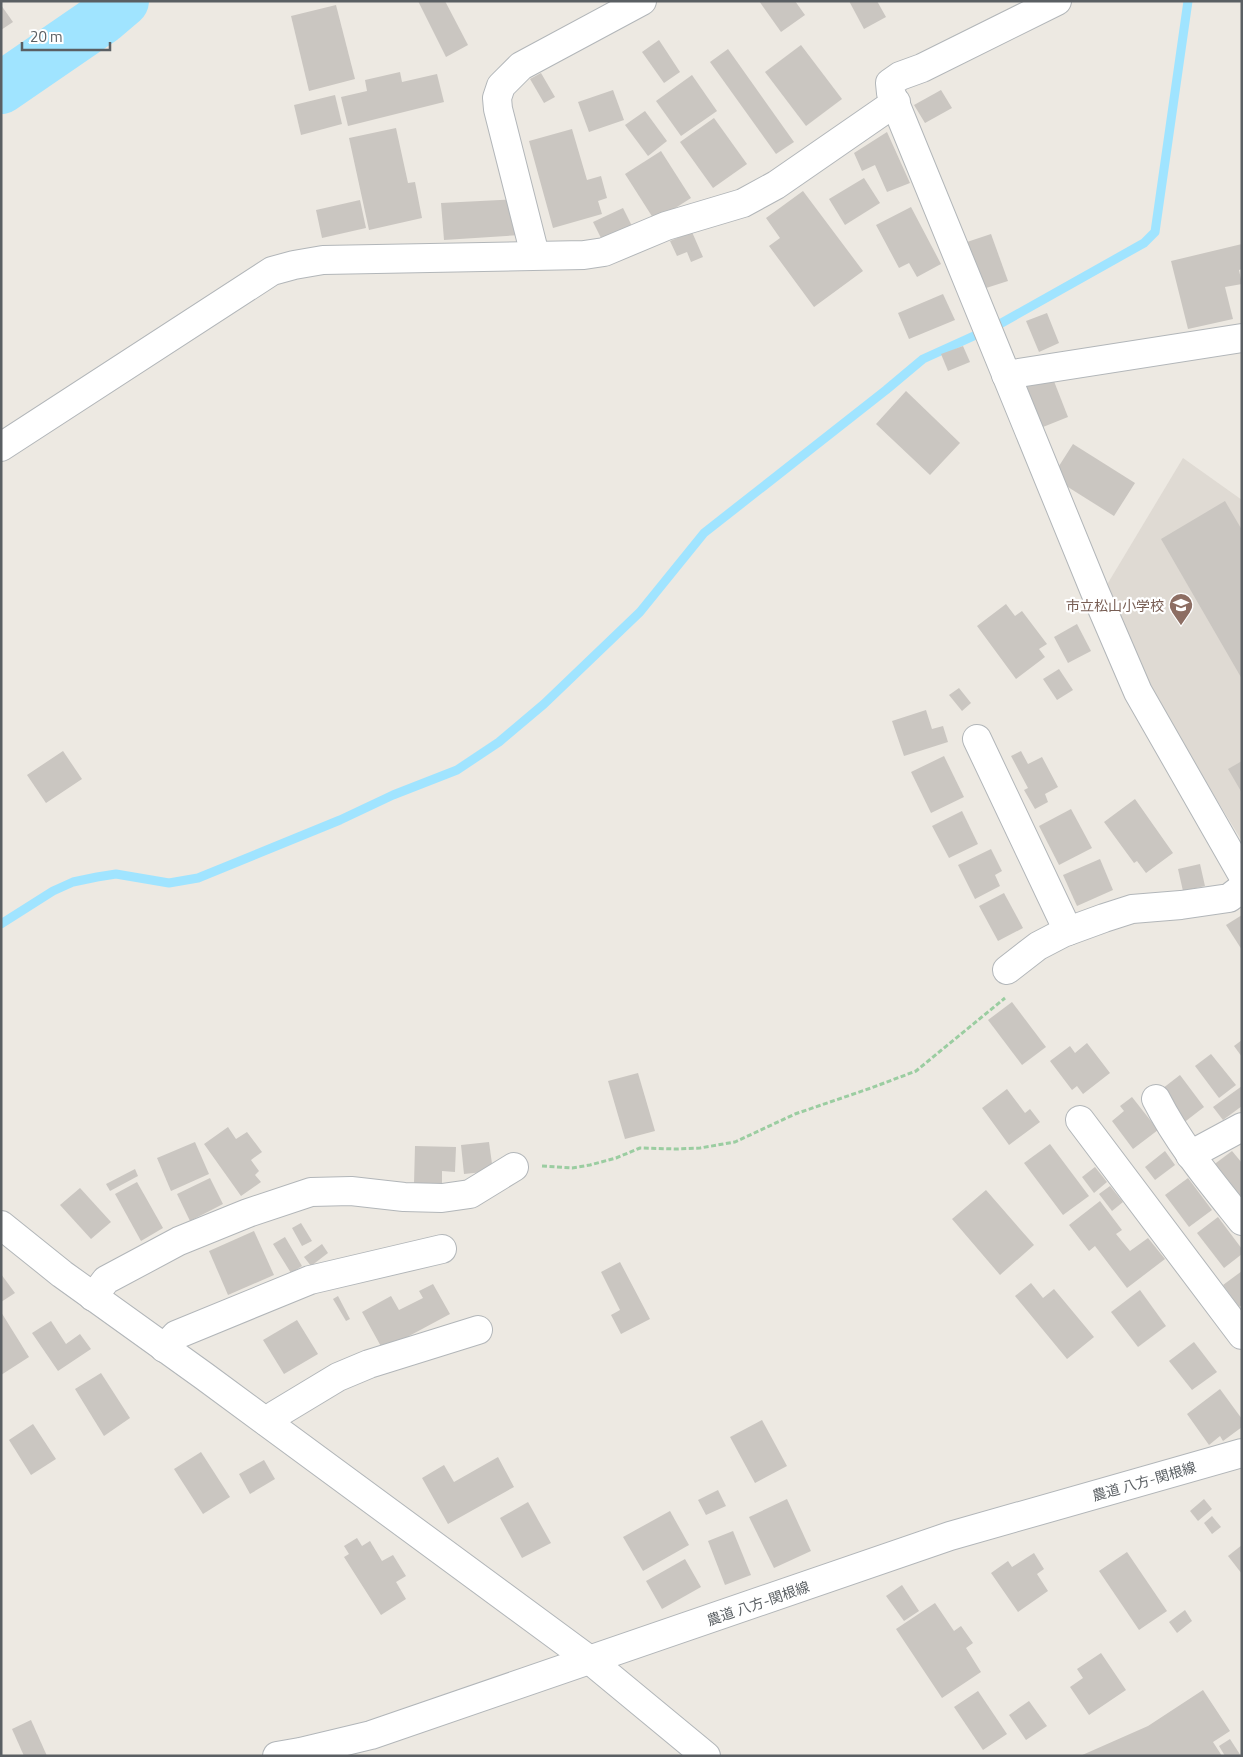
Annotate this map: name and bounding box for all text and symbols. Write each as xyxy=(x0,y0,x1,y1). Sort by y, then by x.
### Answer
scale bar xyxy=(22,20,110,52)
text: 20 m xyxy=(30,25,63,48)
school or university icon: 市立松山小学校 xyxy=(1168,592,1194,626)
place label: 市立松山小学校 xyxy=(1066,595,1164,616)
street label: 農道 八方-関根線 xyxy=(1090,1456,1198,1506)
street label: 農道 八方-関根線 xyxy=(704,1576,812,1630)

